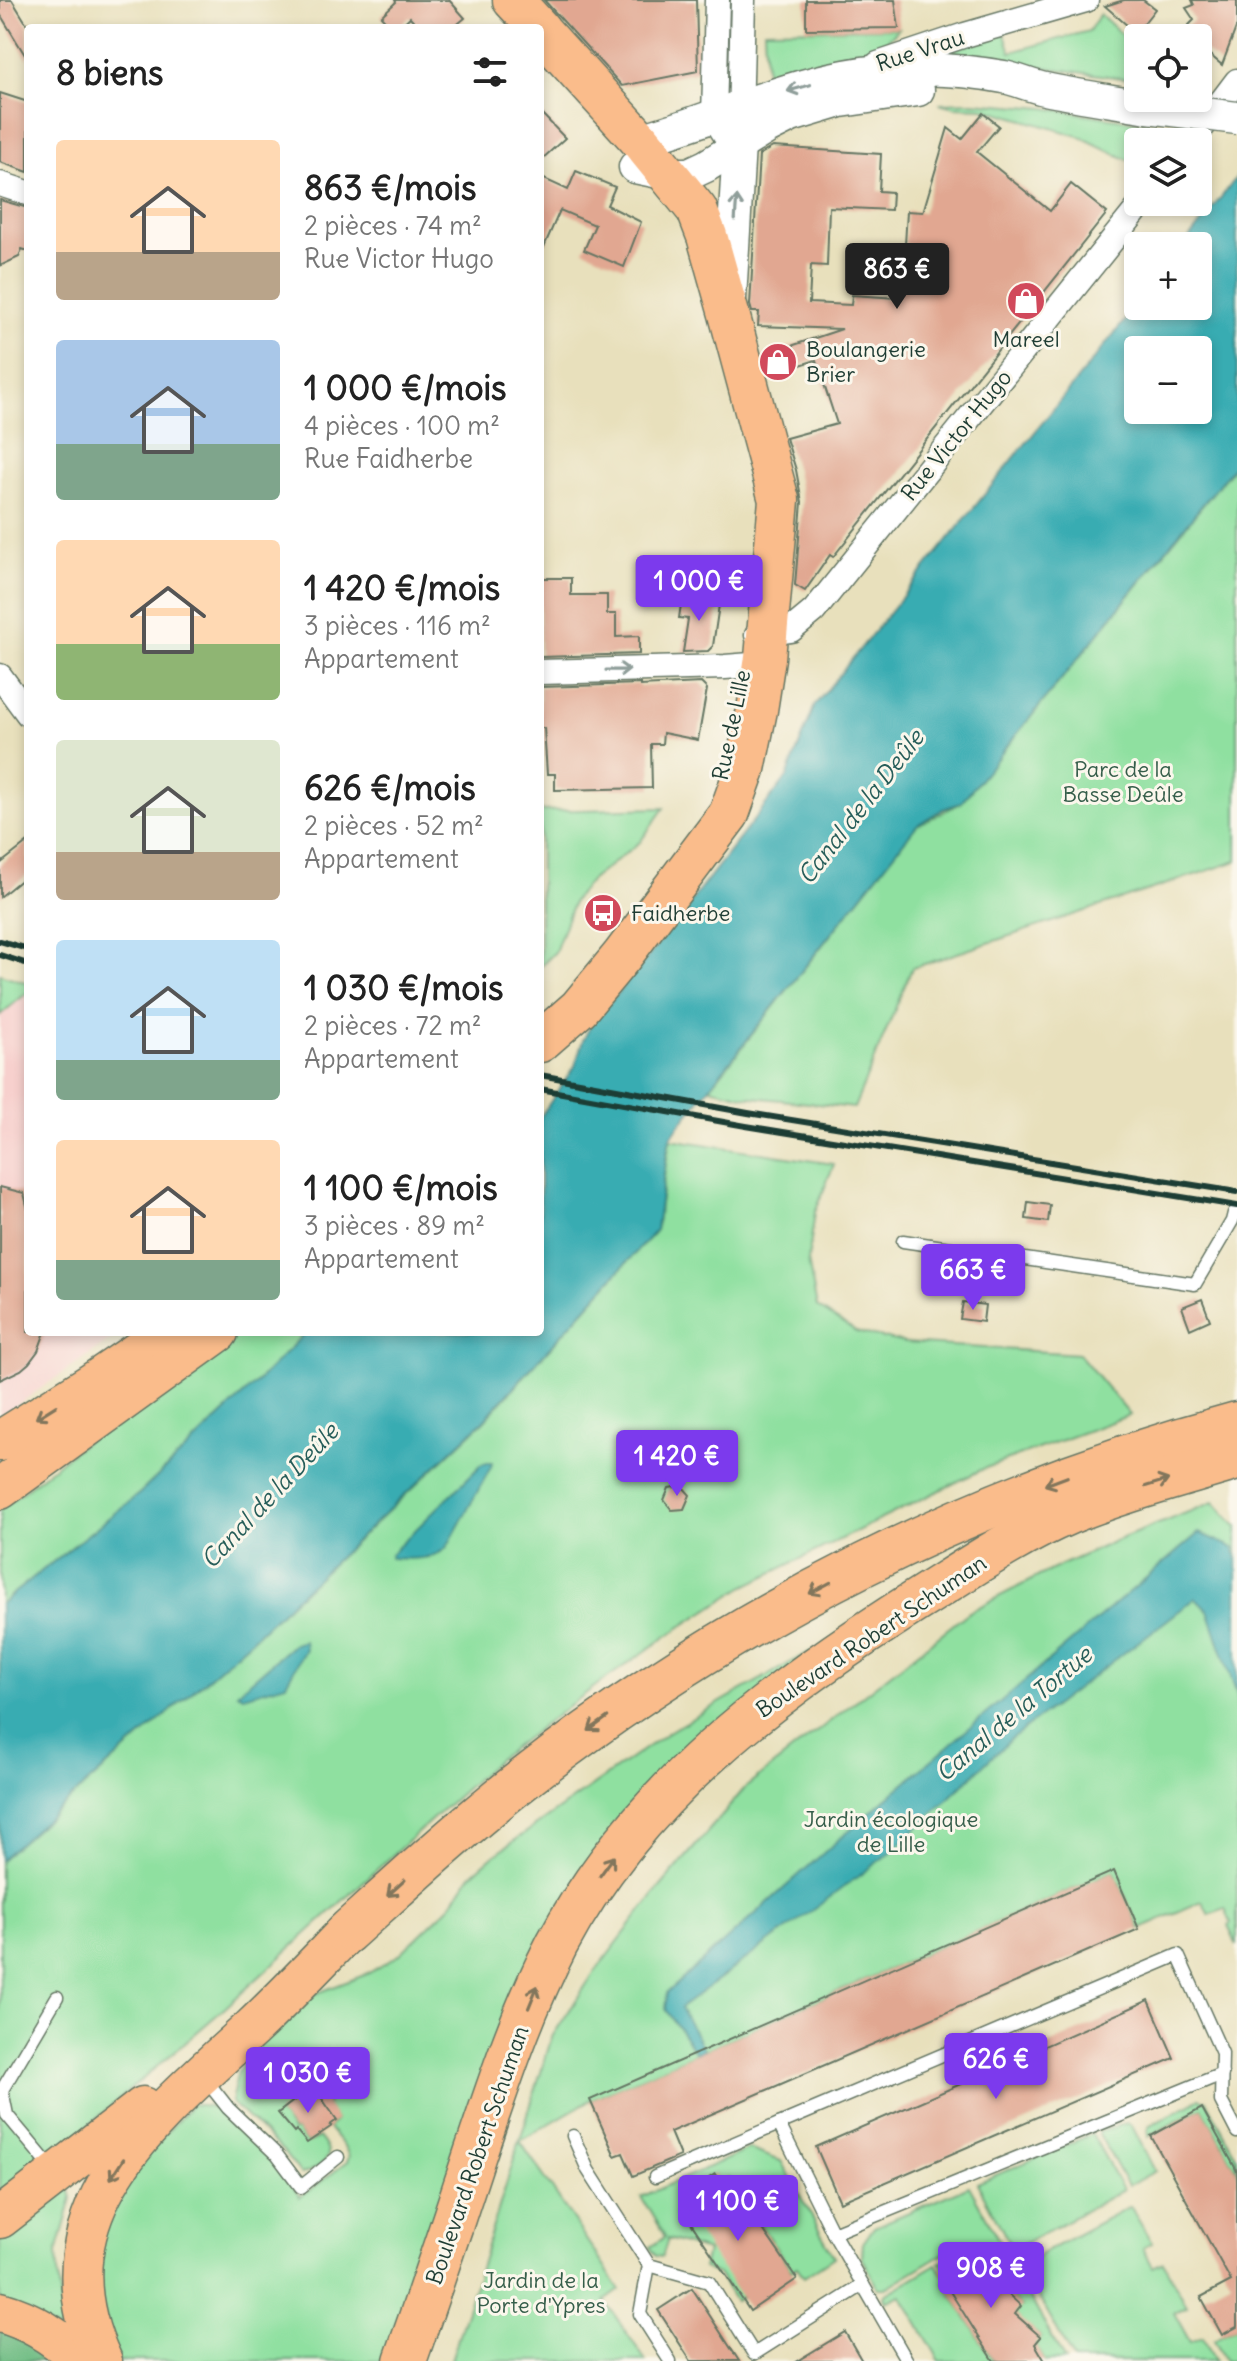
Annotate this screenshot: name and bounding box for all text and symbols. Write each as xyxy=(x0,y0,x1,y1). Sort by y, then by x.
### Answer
street label: Rue Vrau xyxy=(873,23,968,77)
map controls xyxy=(1124,24,1212,424)
button: locate xyxy=(1124,24,1212,112)
icon: filters xyxy=(468,50,512,94)
text: 8 biens xyxy=(56,51,164,94)
one-way arrow xyxy=(787,81,813,96)
button: layers xyxy=(1124,128,1212,216)
text: 863 €/mois xyxy=(304,166,476,209)
icon: home xyxy=(120,172,216,268)
one-way arrow xyxy=(729,195,744,222)
text: 2 pièces · 74 m² xyxy=(304,209,482,242)
button: + xyxy=(1124,232,1212,320)
text: Rue Victor Hugo xyxy=(304,242,494,275)
pin: 863 € xyxy=(841,243,953,311)
text: 863 € xyxy=(863,252,931,285)
shop icon: Mareel xyxy=(1005,280,1047,322)
place label: Mareel xyxy=(992,325,1060,353)
place label: Boulangerie Brier xyxy=(806,335,926,388)
button: − xyxy=(1124,336,1212,424)
shop icon: Boulangerie Brier xyxy=(757,341,799,383)
street label: Rue Victor Hugo xyxy=(895,364,1017,506)
text: 1 000 €/mois xyxy=(304,366,507,409)
icon: home xyxy=(120,372,216,468)
text: 4 pièces · 100 m² xyxy=(304,409,500,442)
text: Rue Faidherbe xyxy=(304,442,473,475)
pin: 1 000 € xyxy=(625,555,773,623)
text: 1 000 € xyxy=(654,564,744,597)
text: 1 420 €/mois xyxy=(304,566,500,609)
icon: home xyxy=(120,572,216,668)
text: 3 pièces · 116 m² xyxy=(304,609,491,642)
text: Appartement xyxy=(304,642,459,675)
one-way arrow xyxy=(604,662,631,677)
street label: Rue de Lille xyxy=(706,667,756,783)
water label: Canal de la Deûle xyxy=(791,722,931,890)
park label: Parc de la Basse Deûle xyxy=(1062,755,1184,808)
text: 626 €/mois xyxy=(304,766,476,809)
icon: home xyxy=(120,772,216,868)
text: 2 pièces · 52 m² xyxy=(304,809,484,842)
text: Appartement xyxy=(304,842,459,875)
bus stop icon: Faidherbe xyxy=(582,892,624,934)
place label: Faidherbe xyxy=(631,899,730,927)
text: 1 030 €/mois xyxy=(304,966,504,1009)
icon: home xyxy=(120,972,216,1068)
text: 2 pièces · 72 m² xyxy=(304,1009,482,1042)
text: Appartement xyxy=(304,1042,459,1075)
text: 1 100 €/mois xyxy=(304,1166,498,1209)
icon: home xyxy=(120,1172,216,1268)
text: 3 pièces · 89 m² xyxy=(304,1209,485,1242)
text: Appartement xyxy=(304,1242,459,1275)
pin: 663 € xyxy=(917,1244,1029,1312)
text: 663 € xyxy=(939,1253,1007,1286)
one-way arrow xyxy=(35,1404,57,1421)
water label: Canal de la Deûle xyxy=(194,1415,346,1574)
pin: 1 420 € xyxy=(603,1430,751,1498)
text: 1 420 € xyxy=(634,1439,720,1472)
one-way arrow xyxy=(1044,1475,1069,1489)
one-way arrow xyxy=(1144,1475,1170,1490)
street label: Boulevard Robert Schuman xyxy=(751,1548,991,1724)
one-way arrow xyxy=(808,1581,832,1597)
water label: Canal de la Tortue xyxy=(929,1638,1099,1787)
one-way arrow xyxy=(587,1715,609,1732)
park label: Jardin écologique de Lille xyxy=(804,1805,978,1858)
one-way arrow xyxy=(598,1856,615,1877)
one-way arrow xyxy=(387,1878,407,1896)
one-way arrow xyxy=(526,1985,541,2010)
street label: Boulevard Robert Schuman xyxy=(420,2022,534,2288)
pin: 626 € xyxy=(940,2033,1052,2101)
text: 626 € xyxy=(962,2042,1030,2075)
pin: 1 030 € xyxy=(234,2047,382,2115)
text: 1 030 € xyxy=(264,2056,352,2089)
one-way arrow xyxy=(108,2157,125,2179)
pin: 1 100 € xyxy=(664,2175,812,2243)
text: 1 100 € xyxy=(696,2184,780,2217)
pin: 908 € xyxy=(935,2242,1047,2310)
text: 908 € xyxy=(956,2251,1026,2284)
park label: Jardin de la Porte d'Ypres xyxy=(476,2266,606,2319)

